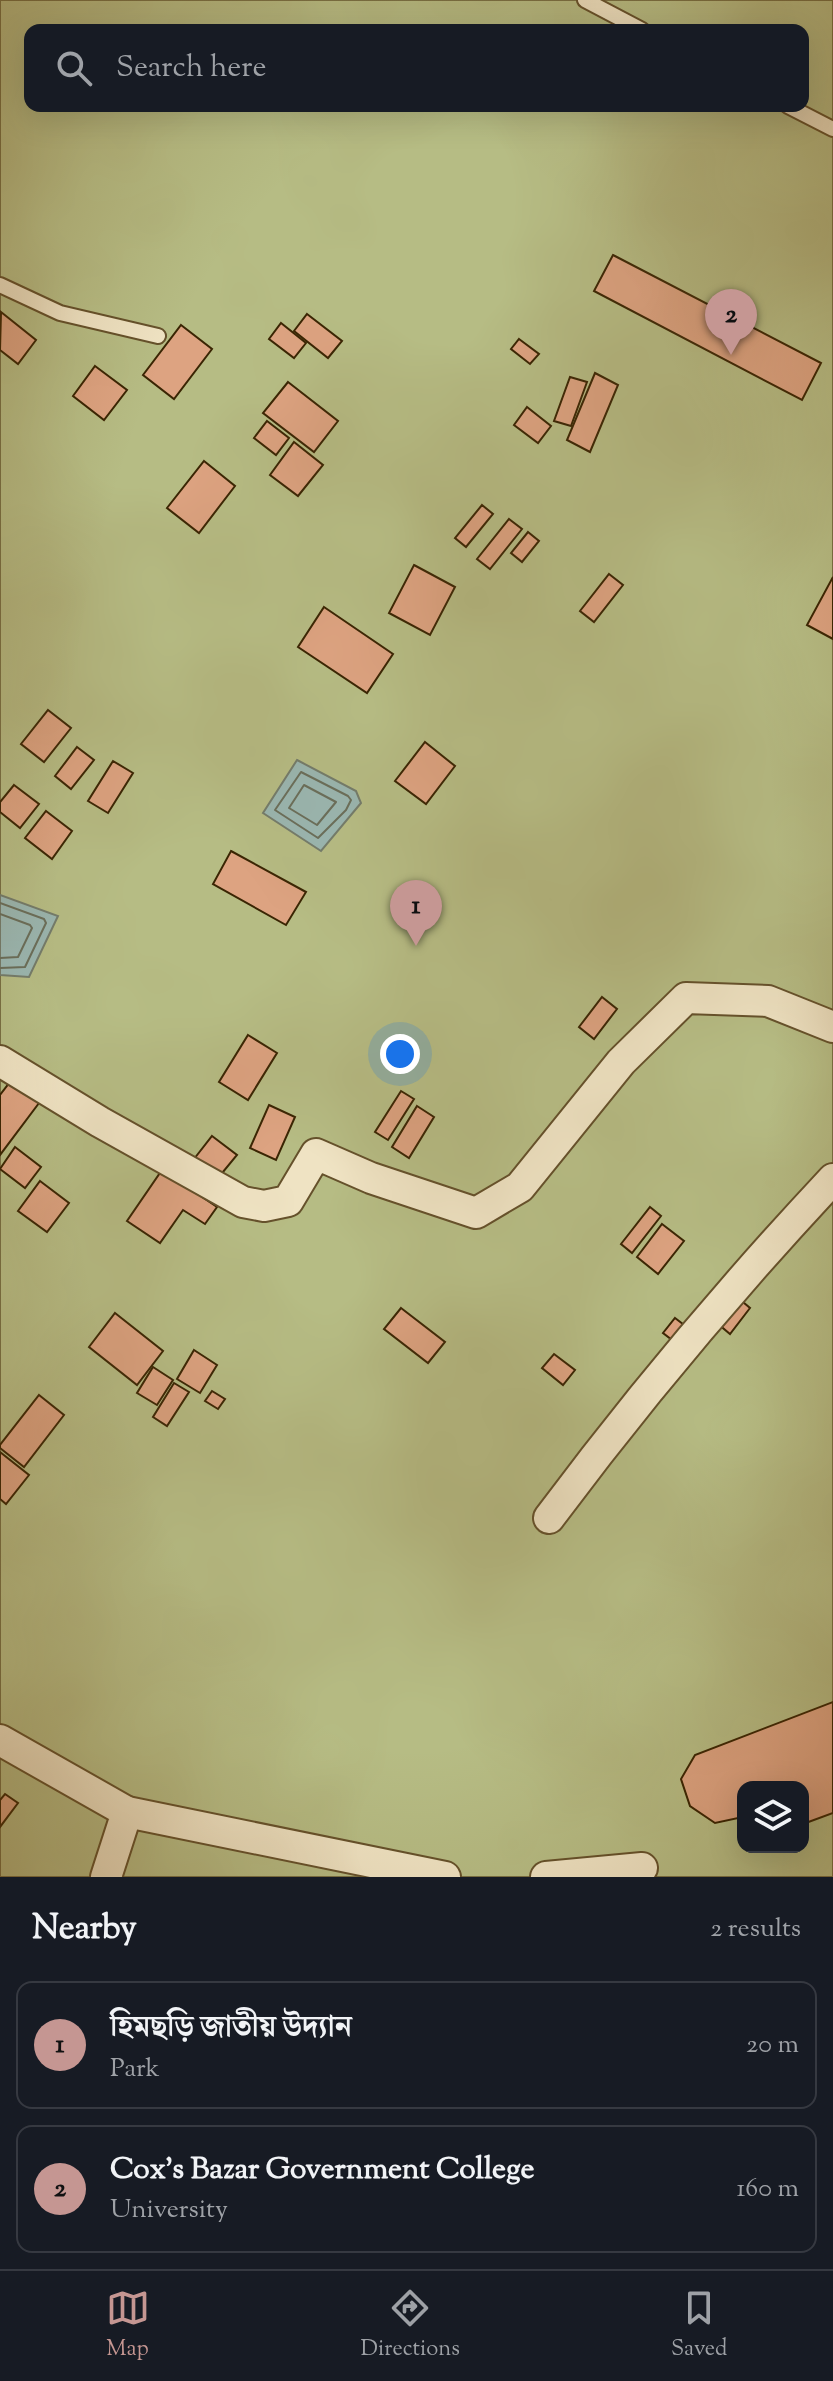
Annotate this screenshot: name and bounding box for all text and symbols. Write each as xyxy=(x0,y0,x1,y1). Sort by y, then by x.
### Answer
search box xyxy=(24,24,809,112)
icon: search xyxy=(52,46,96,90)
text: Search here xyxy=(116,47,266,90)
pin: 2 xyxy=(705,289,757,355)
pin: 1 xyxy=(390,880,442,946)
your location xyxy=(380,1034,420,1074)
map controls xyxy=(737,1781,809,1853)
button: layers xyxy=(737,1781,809,1853)
text: Nearby xyxy=(32,1905,137,1954)
text: 2 results xyxy=(710,1911,801,1948)
text: হিমছড়ি জাতীয় উদ্যান xyxy=(110,2007,352,2050)
text: 1 xyxy=(56,2027,64,2064)
text: 20 m xyxy=(746,2027,799,2064)
text: Park xyxy=(110,2051,160,2088)
text: Cox's Bazar Government College xyxy=(110,2149,534,2192)
text: 2 xyxy=(54,2171,66,2208)
text: 160 m xyxy=(736,2171,799,2208)
text: University xyxy=(110,2192,228,2229)
tab: Map xyxy=(106,2286,150,2366)
tab: Directions xyxy=(361,2286,460,2366)
tab: Saved xyxy=(671,2286,727,2366)

